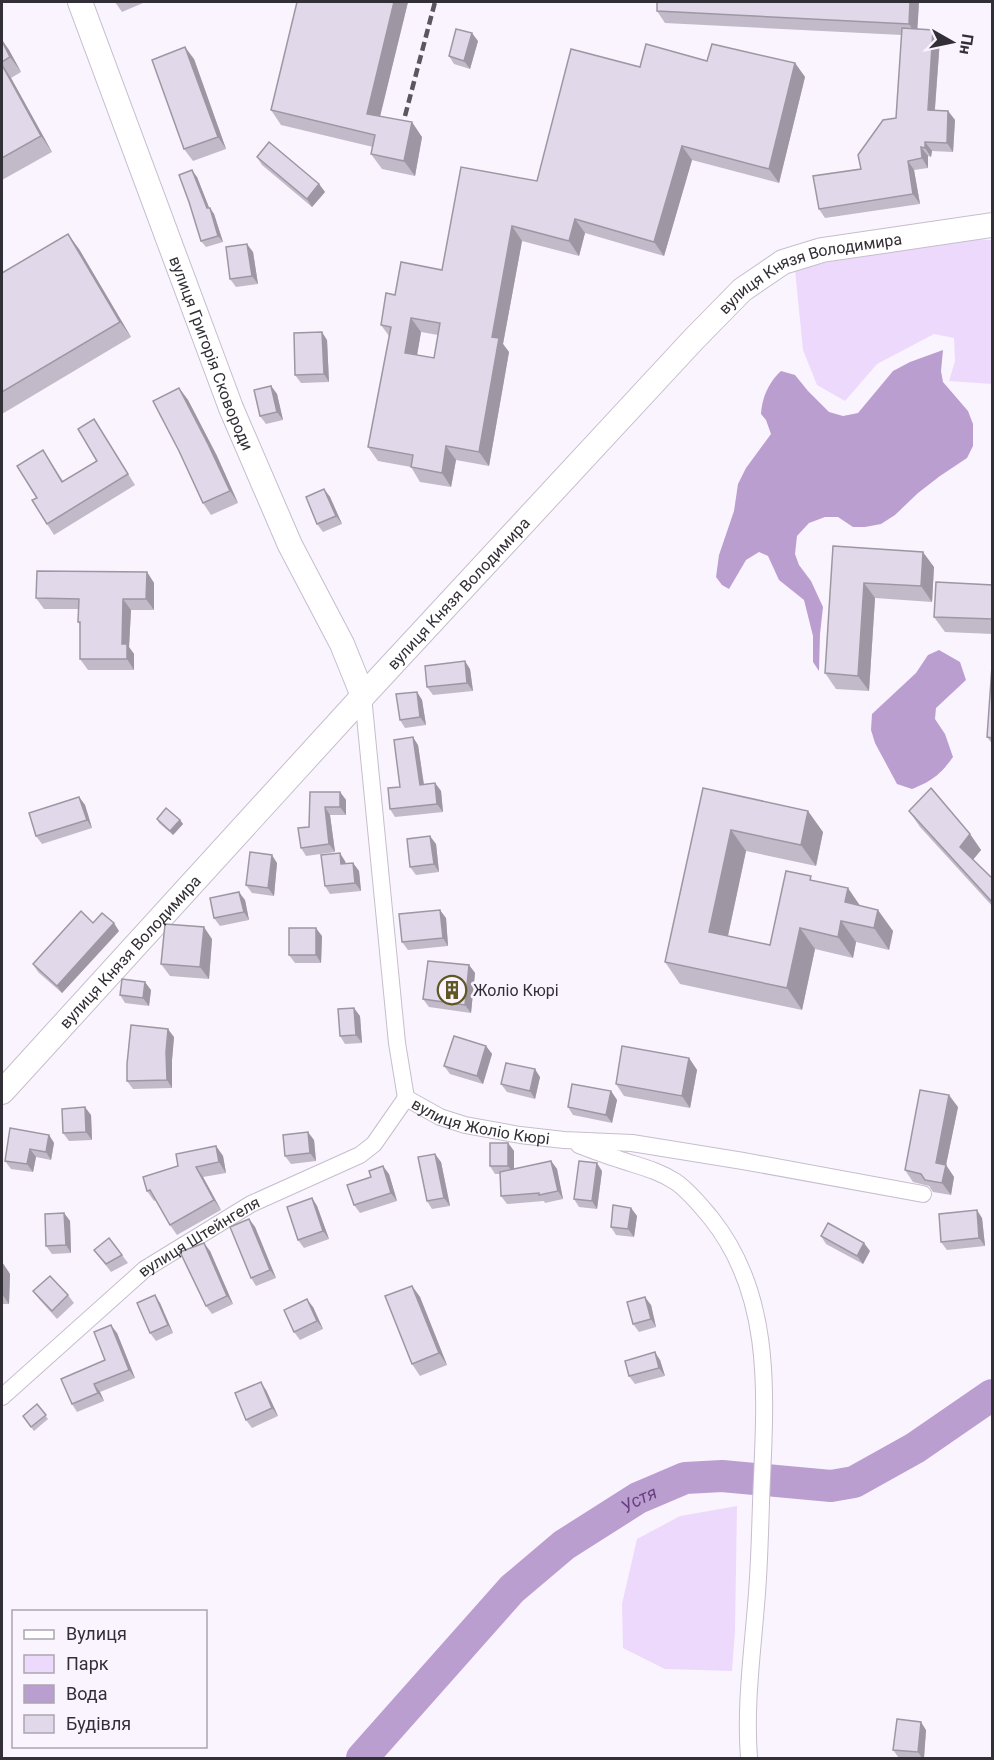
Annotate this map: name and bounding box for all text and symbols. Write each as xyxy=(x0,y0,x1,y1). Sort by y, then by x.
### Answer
north arrow xyxy=(922,12,982,72)
text: Пн xyxy=(955,33,977,56)
street label: вулиця Князя Володимира xyxy=(715,229,903,318)
street label: вулиця Григорія Сковороди xyxy=(166,253,258,453)
street label: вулиця Князя Володимира xyxy=(383,513,533,673)
street label: вулиця Князя Володимира xyxy=(55,871,205,1032)
building icon: Жоліо Кюрі xyxy=(436,974,468,1006)
place label: Жоліо Кюрі xyxy=(473,981,559,1000)
street label: вулиця Жоліо Кюрі xyxy=(409,1094,551,1148)
street label: вулиця Штейнгеля xyxy=(134,1192,263,1280)
water label: Устя xyxy=(617,1481,660,1517)
legend xyxy=(12,1610,207,1748)
text: Вулиця xyxy=(66,1623,127,1644)
text: Парк xyxy=(66,1653,109,1674)
text: Вода xyxy=(66,1683,108,1704)
text: Будівля xyxy=(66,1713,131,1734)

